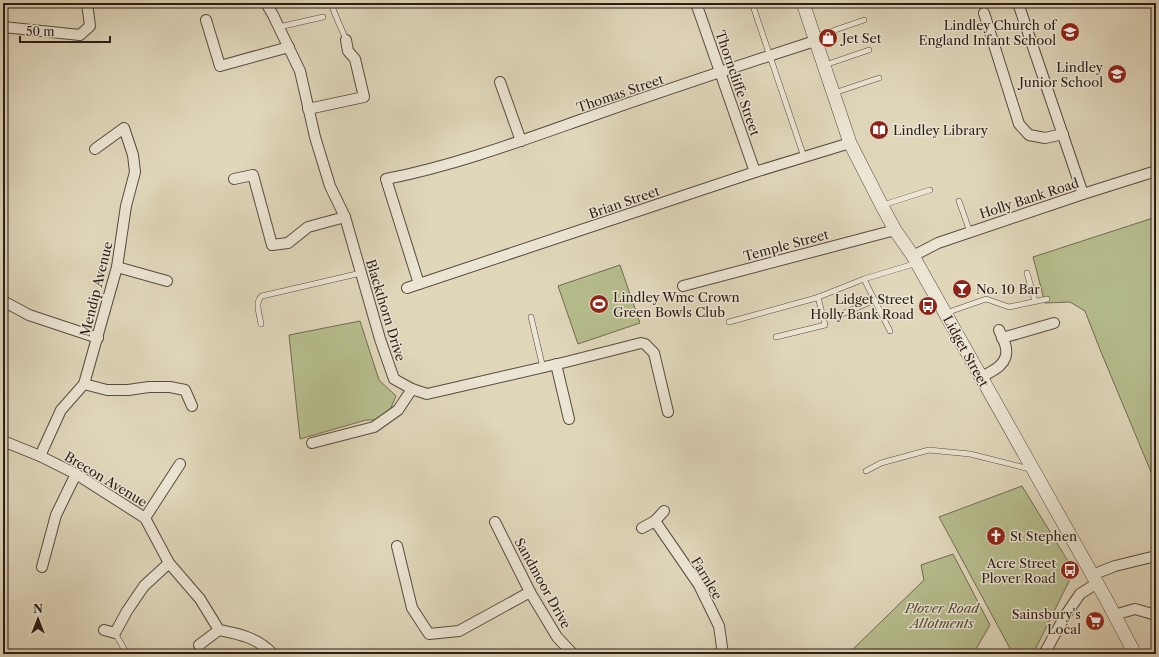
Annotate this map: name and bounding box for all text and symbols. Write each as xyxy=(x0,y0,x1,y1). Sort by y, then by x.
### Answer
place label: Lindley Church of England Infant School xyxy=(919,17,1057,48)
scale bar xyxy=(20,18,110,44)
school or university icon: Lindley Church of England Infant School xyxy=(1059,21,1081,43)
text: 50 m xyxy=(26,24,55,39)
shop icon: Jet Set xyxy=(817,27,839,49)
street label: Thorncliffe Street xyxy=(712,28,764,138)
place label: Jet Set xyxy=(840,30,882,46)
place label: Lindley Junior School xyxy=(1017,59,1104,90)
school or university icon: Lindley Junior School xyxy=(1106,63,1128,85)
street label: Thomas Street xyxy=(574,71,666,115)
library icon: Lindley Library xyxy=(868,119,890,141)
place label: Lindley Library xyxy=(893,122,989,138)
street label: Holly Bank Road xyxy=(977,174,1081,222)
street label: Brian Street xyxy=(587,182,662,222)
street label: Temple Street xyxy=(742,226,831,264)
street label: Mendip Avenue xyxy=(76,240,116,338)
street label: Blackthorn Drive xyxy=(363,257,409,363)
bar icon: No. 10 Bar xyxy=(951,278,973,300)
place label: No. 10 Bar xyxy=(976,281,1040,297)
place label: Lindley Wmc Crown Green Bowls Club xyxy=(613,289,740,320)
place label: Lidget Street Holly Bank Road xyxy=(810,291,914,322)
sports icon: Lindley Wmc Crown Green Bowls Club xyxy=(588,293,610,315)
bus stop icon: Lidget Street Holly Bank Road xyxy=(917,295,939,317)
street label: Lidget Street xyxy=(940,312,992,390)
street label: Brecon Avenue xyxy=(62,448,150,510)
church icon: St Stephen xyxy=(985,525,1007,547)
place label: St Stephen xyxy=(1010,528,1077,544)
street label: Sandmoor Drive xyxy=(511,535,575,631)
street label: Farnlee xyxy=(688,554,726,602)
place label: Acre Street Plover Road xyxy=(981,555,1056,586)
bus stop icon: Acre Street Plover Road xyxy=(1059,559,1081,581)
north arrow xyxy=(18,599,58,639)
park label: Plover Road Allotments xyxy=(904,600,980,631)
text: N xyxy=(33,602,43,616)
place label: Sainsbury's Local xyxy=(1012,606,1081,637)
supermarket icon: Sainsbury's Local xyxy=(1084,610,1106,632)

